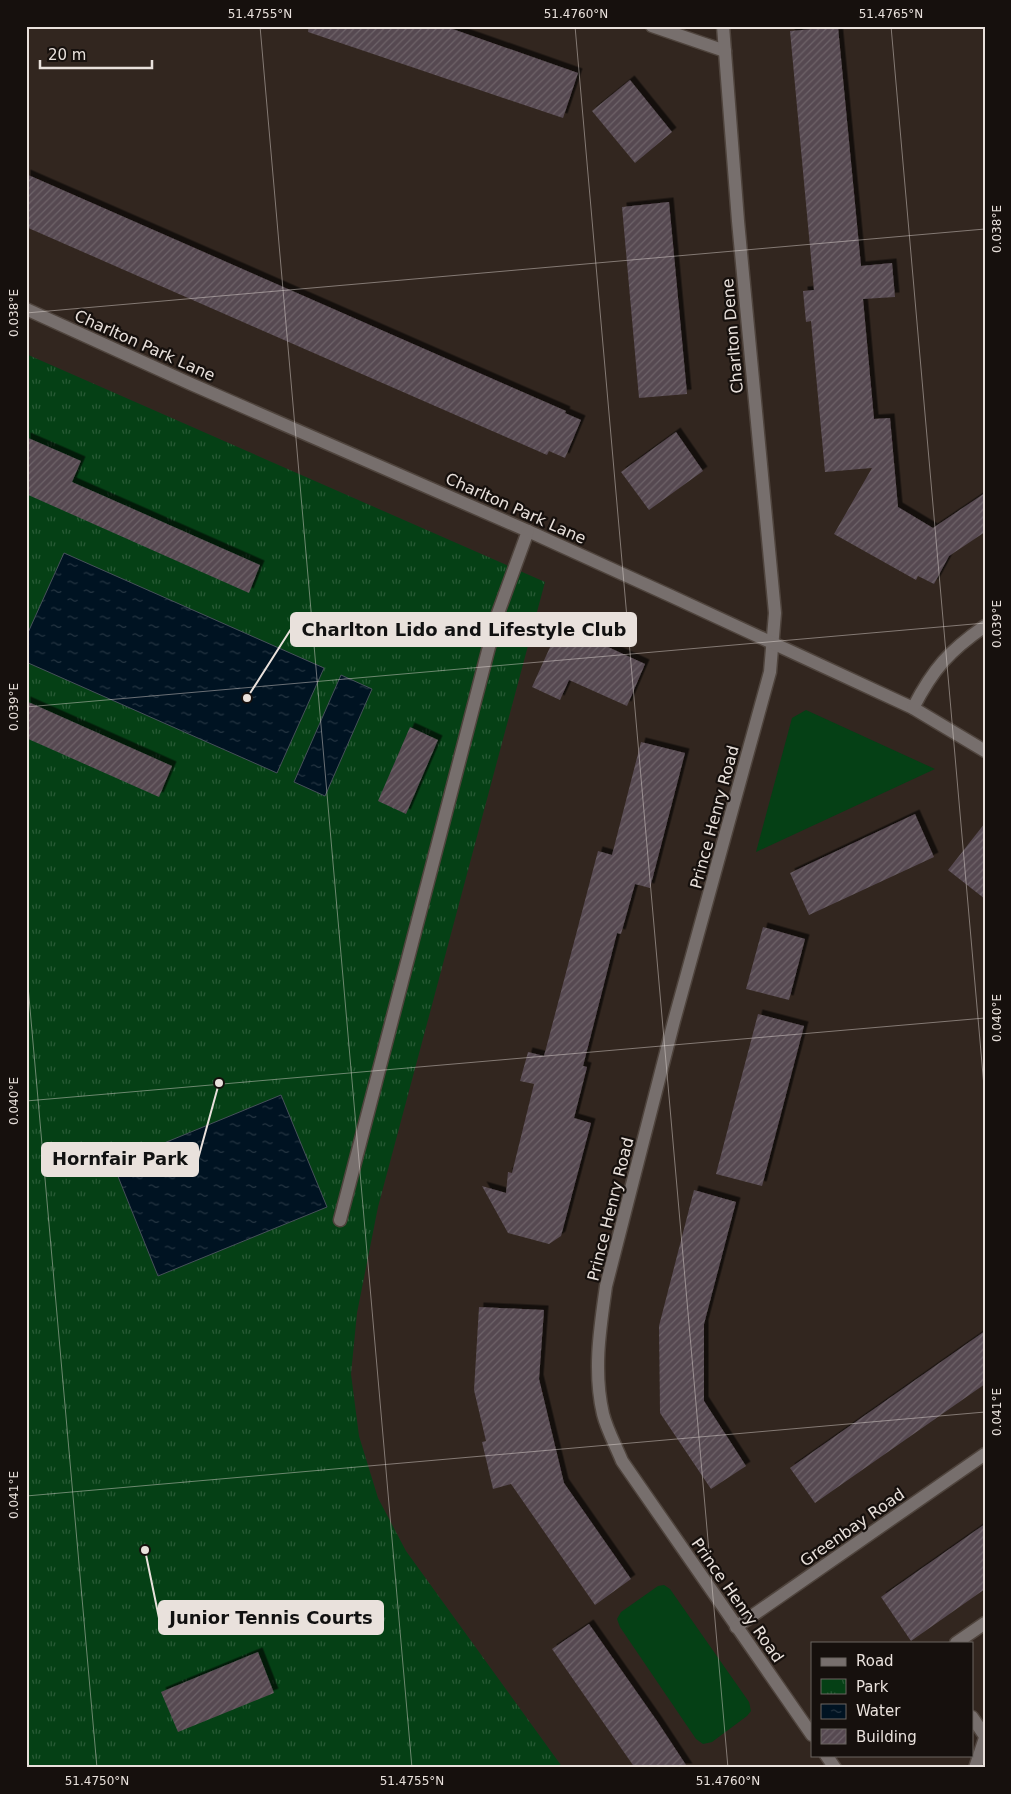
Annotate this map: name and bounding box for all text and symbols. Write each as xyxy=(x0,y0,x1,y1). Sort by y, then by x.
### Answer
text: 51.4755°N xyxy=(228,7,292,21)
text: 51.4760°N xyxy=(544,7,608,21)
text: 51.4765°N xyxy=(859,7,923,21)
scale bar xyxy=(40,38,152,70)
text: 20 m xyxy=(48,46,86,64)
text: 0.038°E xyxy=(990,205,1004,253)
street label: Charlton Dene xyxy=(718,278,747,394)
text: 0.038°E xyxy=(7,289,21,337)
street label: Charlton Park Lane xyxy=(72,306,218,385)
street label: Charlton Park Lane xyxy=(443,469,589,548)
text: 0.039°E xyxy=(990,600,1004,648)
callout: Charlton Lido and Lifestyle Club xyxy=(291,613,636,646)
text: Charlton Lido and Lifestyle Club xyxy=(302,619,627,640)
text: 0.039°E xyxy=(7,683,21,731)
street label: Prince Henry Road xyxy=(686,743,743,891)
text: 0.040°E xyxy=(990,994,1004,1042)
text: 0.040°E xyxy=(7,1077,21,1125)
street label: Prince Henry Road xyxy=(583,1135,638,1283)
callout: Hornfair Park xyxy=(42,1143,198,1176)
text: Hornfair Park xyxy=(52,1148,189,1169)
text: 0.041°E xyxy=(990,1388,1004,1436)
text: 0.041°E xyxy=(7,1471,21,1519)
street label: Greenbay Road xyxy=(796,1484,908,1571)
street label: Prince Henry Road xyxy=(687,1534,788,1666)
callout: Junior Tennis Courts xyxy=(159,1601,383,1634)
text: Junior Tennis Courts xyxy=(167,1607,373,1628)
legend xyxy=(811,1642,974,1756)
text: Road xyxy=(856,1652,894,1670)
text: Park xyxy=(856,1678,889,1696)
text: Water xyxy=(856,1702,901,1720)
text: Building xyxy=(856,1728,917,1746)
text: 51.4750°N xyxy=(65,1774,129,1788)
text: 51.4755°N xyxy=(380,1774,444,1788)
text: 51.4760°N xyxy=(696,1774,760,1788)

